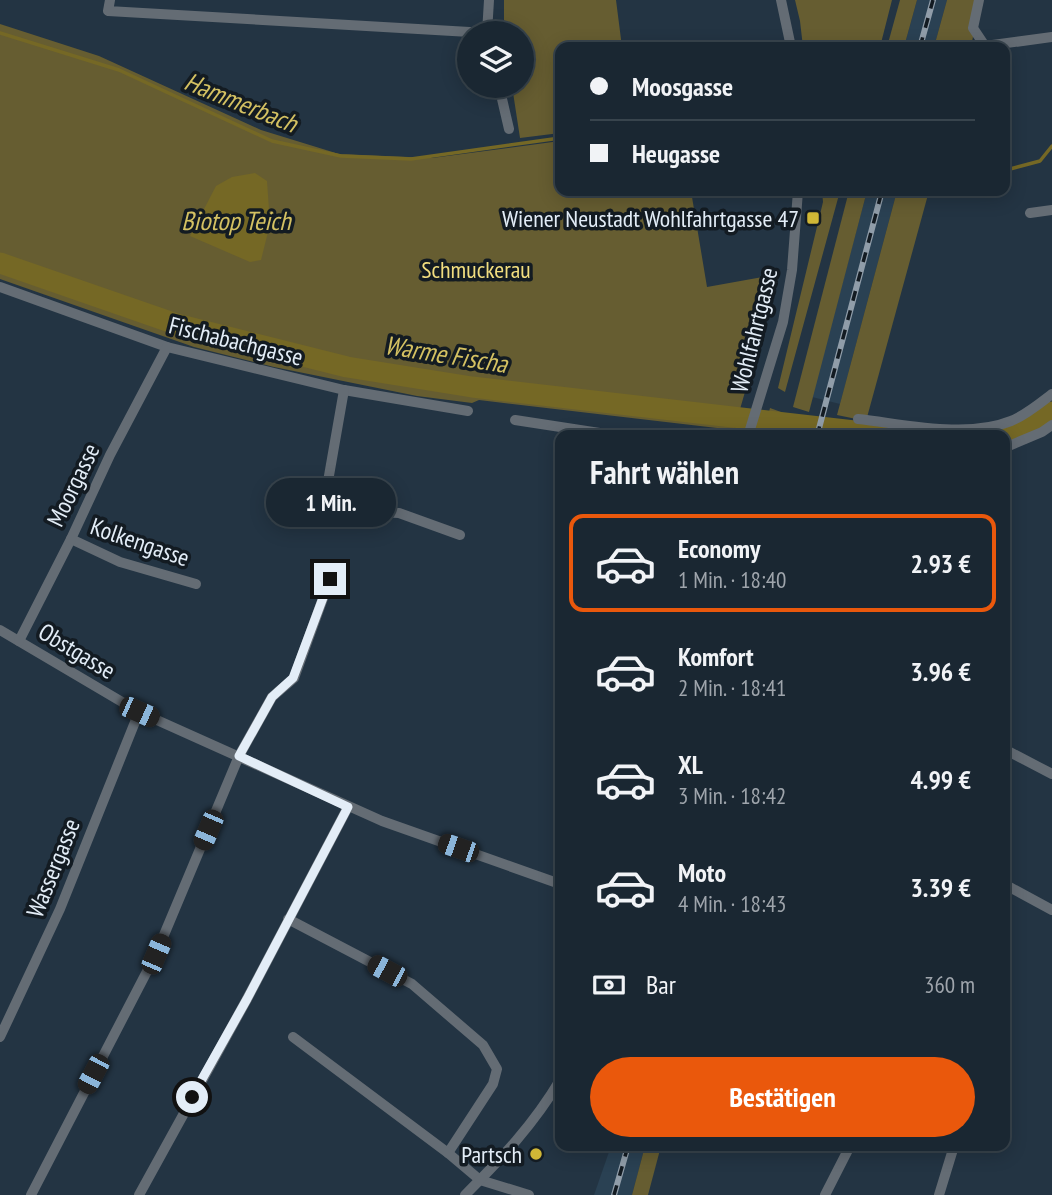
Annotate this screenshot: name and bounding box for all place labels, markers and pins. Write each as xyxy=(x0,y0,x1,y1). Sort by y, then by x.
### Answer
place label: Wiener Neustadt Wohlfahrtgasse 47 xyxy=(502,203,799,234)
marker: Wiener Neustadt Wohlfahrtgasse 47 xyxy=(805,210,821,226)
place label: Partsch xyxy=(461,1139,522,1170)
marker: Partsch xyxy=(528,1146,544,1162)

